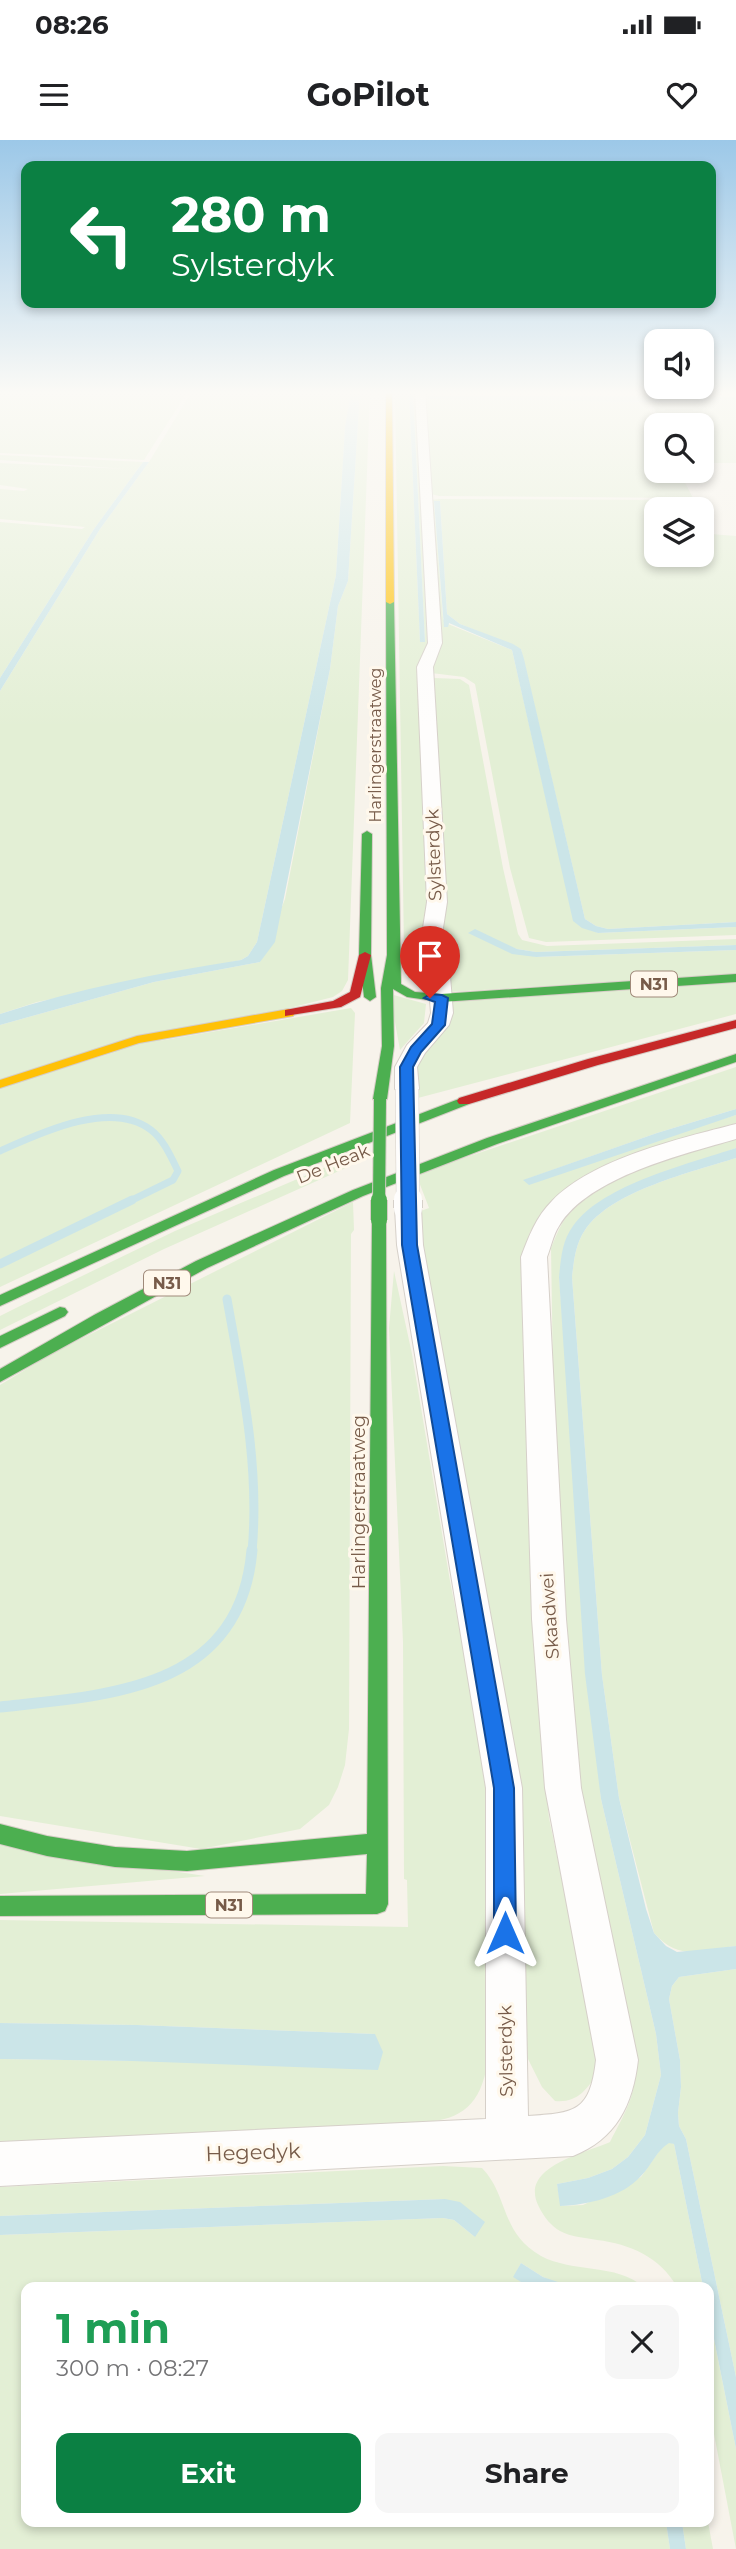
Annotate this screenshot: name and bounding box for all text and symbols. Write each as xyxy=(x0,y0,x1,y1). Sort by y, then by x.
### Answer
text: 08:26 xyxy=(35,9,109,41)
text: GoPilot xyxy=(306,75,430,114)
icon: menu xyxy=(35,76,73,114)
icon: heart xyxy=(663,76,701,114)
text: 280 m xyxy=(171,185,331,244)
icon: left xyxy=(56,189,147,280)
text: Sylsterdyk xyxy=(171,245,334,284)
map controls xyxy=(644,329,714,567)
button: sound xyxy=(644,329,714,399)
button: search xyxy=(644,413,714,483)
button: layers xyxy=(644,497,714,567)
street label: Harlingerstraatweg xyxy=(366,668,385,822)
street label: Sylsterdyk xyxy=(421,808,447,901)
pin xyxy=(400,926,460,998)
icon: arrive xyxy=(411,937,449,975)
road number: N31 xyxy=(631,972,677,996)
street label: De Heak xyxy=(293,1139,373,1189)
road number: N31 xyxy=(144,1270,190,1296)
street label: Harlingerstraatweg xyxy=(348,1415,370,1589)
street label: Skaadwei xyxy=(536,1572,564,1660)
road number: N31 xyxy=(206,1892,252,1918)
position arrow xyxy=(468,1896,542,1970)
street label: Sylsterdyk xyxy=(494,2005,518,2097)
street label: Hegedyk xyxy=(205,2138,301,2166)
text: 1 min xyxy=(56,2302,170,2354)
button: close xyxy=(605,2305,679,2379)
text: 300 m · 08:27 xyxy=(56,2354,209,2382)
button: Exit xyxy=(56,2433,361,2513)
button: Share xyxy=(375,2433,679,2513)

